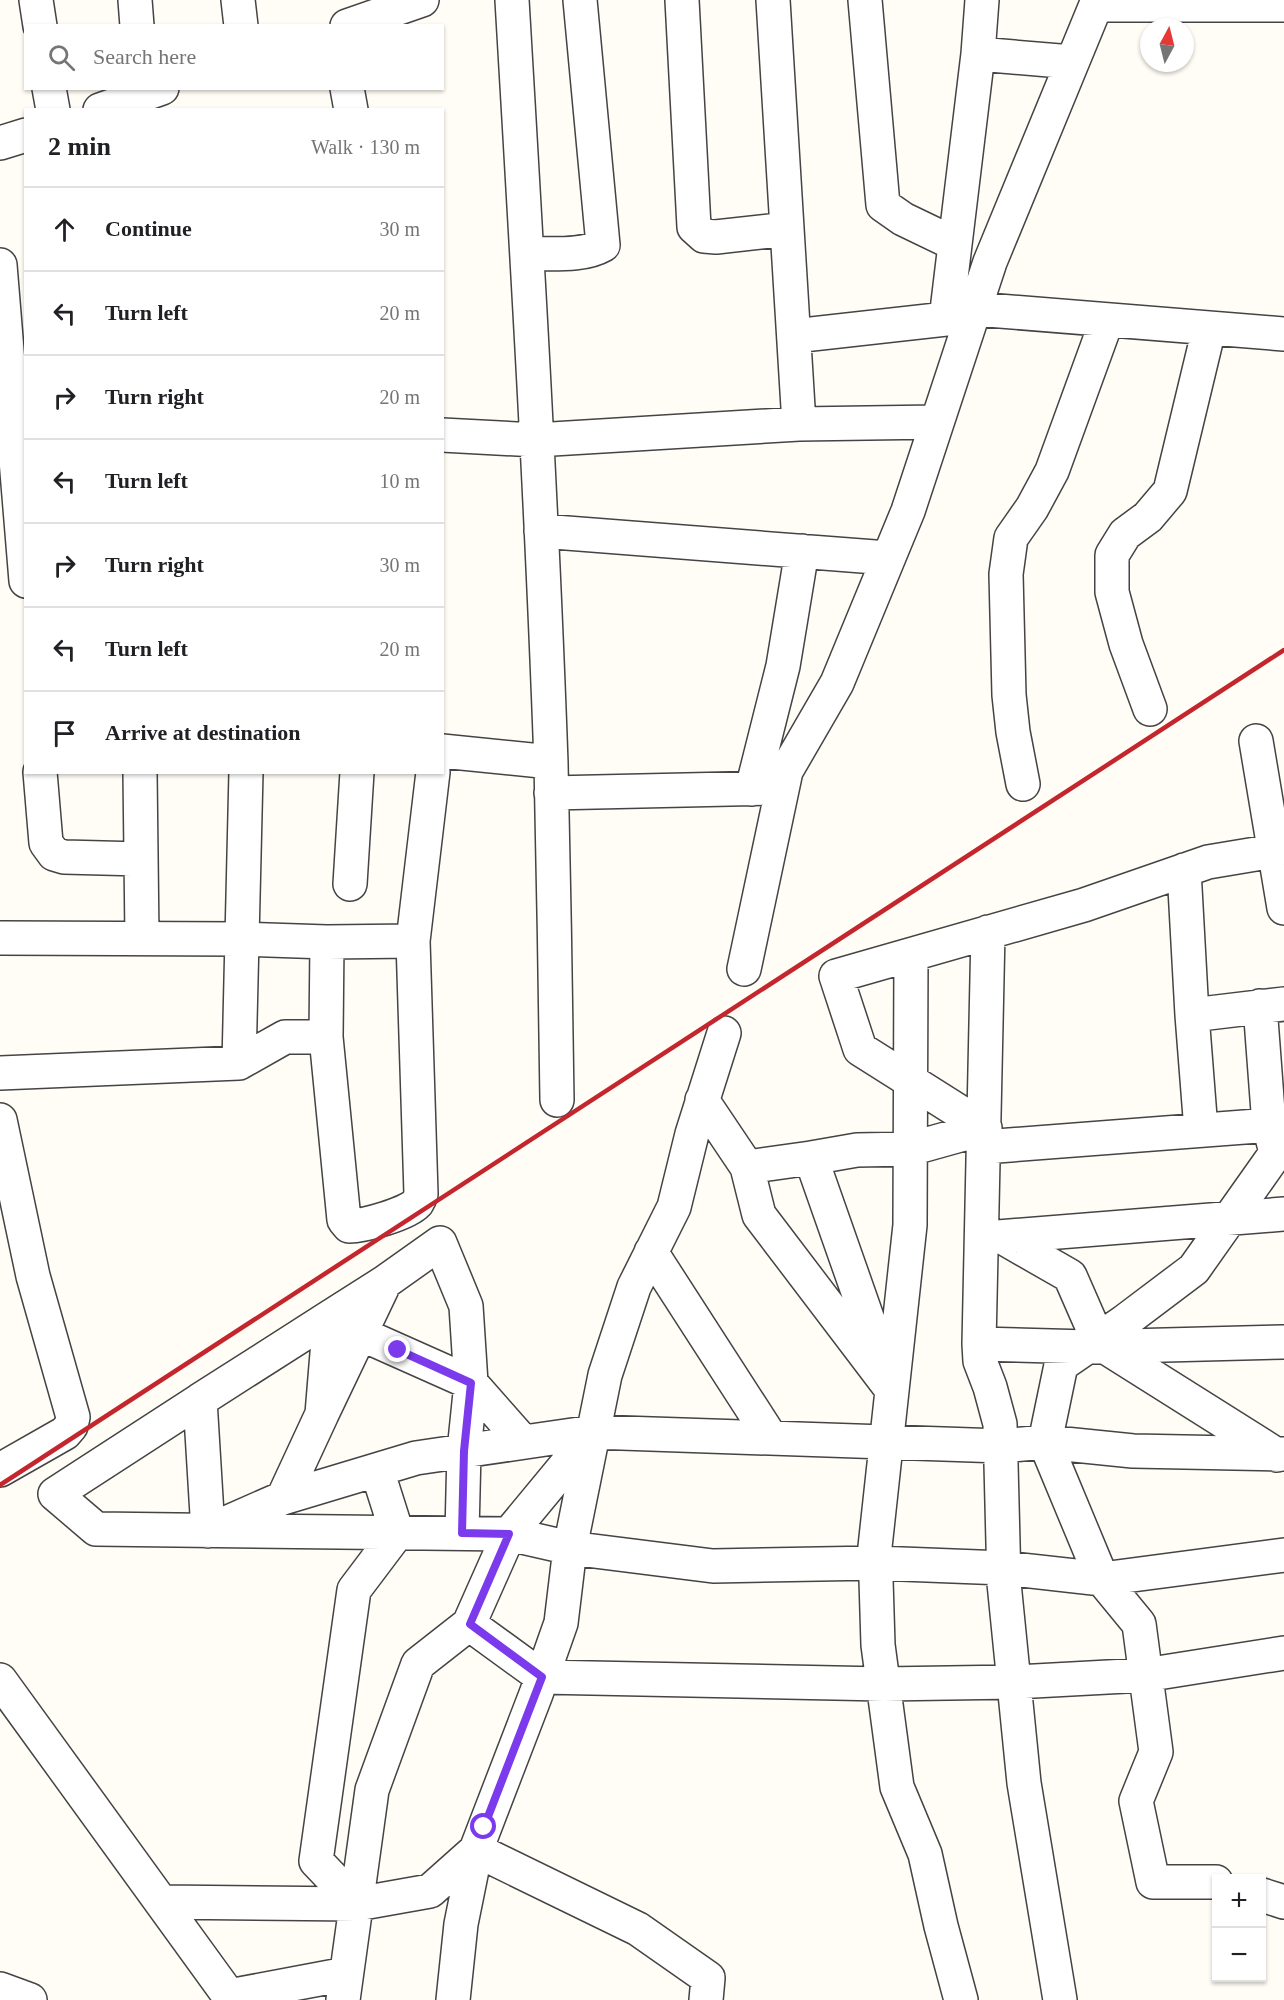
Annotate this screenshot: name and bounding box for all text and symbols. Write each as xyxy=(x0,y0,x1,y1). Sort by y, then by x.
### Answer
north arrow xyxy=(1140,18,1194,72)
search box xyxy=(24,24,444,90)
icon: search xyxy=(45,41,78,74)
text: Search here xyxy=(93,44,196,69)
text: 2 min xyxy=(48,132,111,161)
text: Walk · 130 m xyxy=(311,136,420,158)
icon: ahead xyxy=(48,213,81,246)
text: Continue xyxy=(105,216,192,241)
text: 30 m xyxy=(379,218,420,240)
icon: left xyxy=(48,297,81,330)
text: Turn left xyxy=(105,300,188,325)
text: 20 m xyxy=(379,302,420,324)
icon: right xyxy=(48,381,81,414)
text: Turn right xyxy=(105,384,204,409)
text: 20 m xyxy=(379,386,420,408)
icon: left xyxy=(48,465,81,498)
text: Turn left xyxy=(105,468,188,493)
text: 10 m xyxy=(379,470,420,492)
icon: right xyxy=(48,549,81,582)
text: Turn right xyxy=(105,552,204,577)
text: 30 m xyxy=(379,554,420,576)
icon: left xyxy=(48,633,81,666)
text: Turn left xyxy=(105,636,188,661)
text: 20 m xyxy=(379,638,420,660)
icon: arrive xyxy=(48,717,81,750)
text: Arrive at destination xyxy=(105,720,301,745)
route end xyxy=(384,1336,410,1362)
route start xyxy=(470,1813,496,1839)
map controls xyxy=(1212,1874,1266,1982)
button: + xyxy=(1212,1874,1266,1928)
button: − xyxy=(1212,1928,1266,1982)

